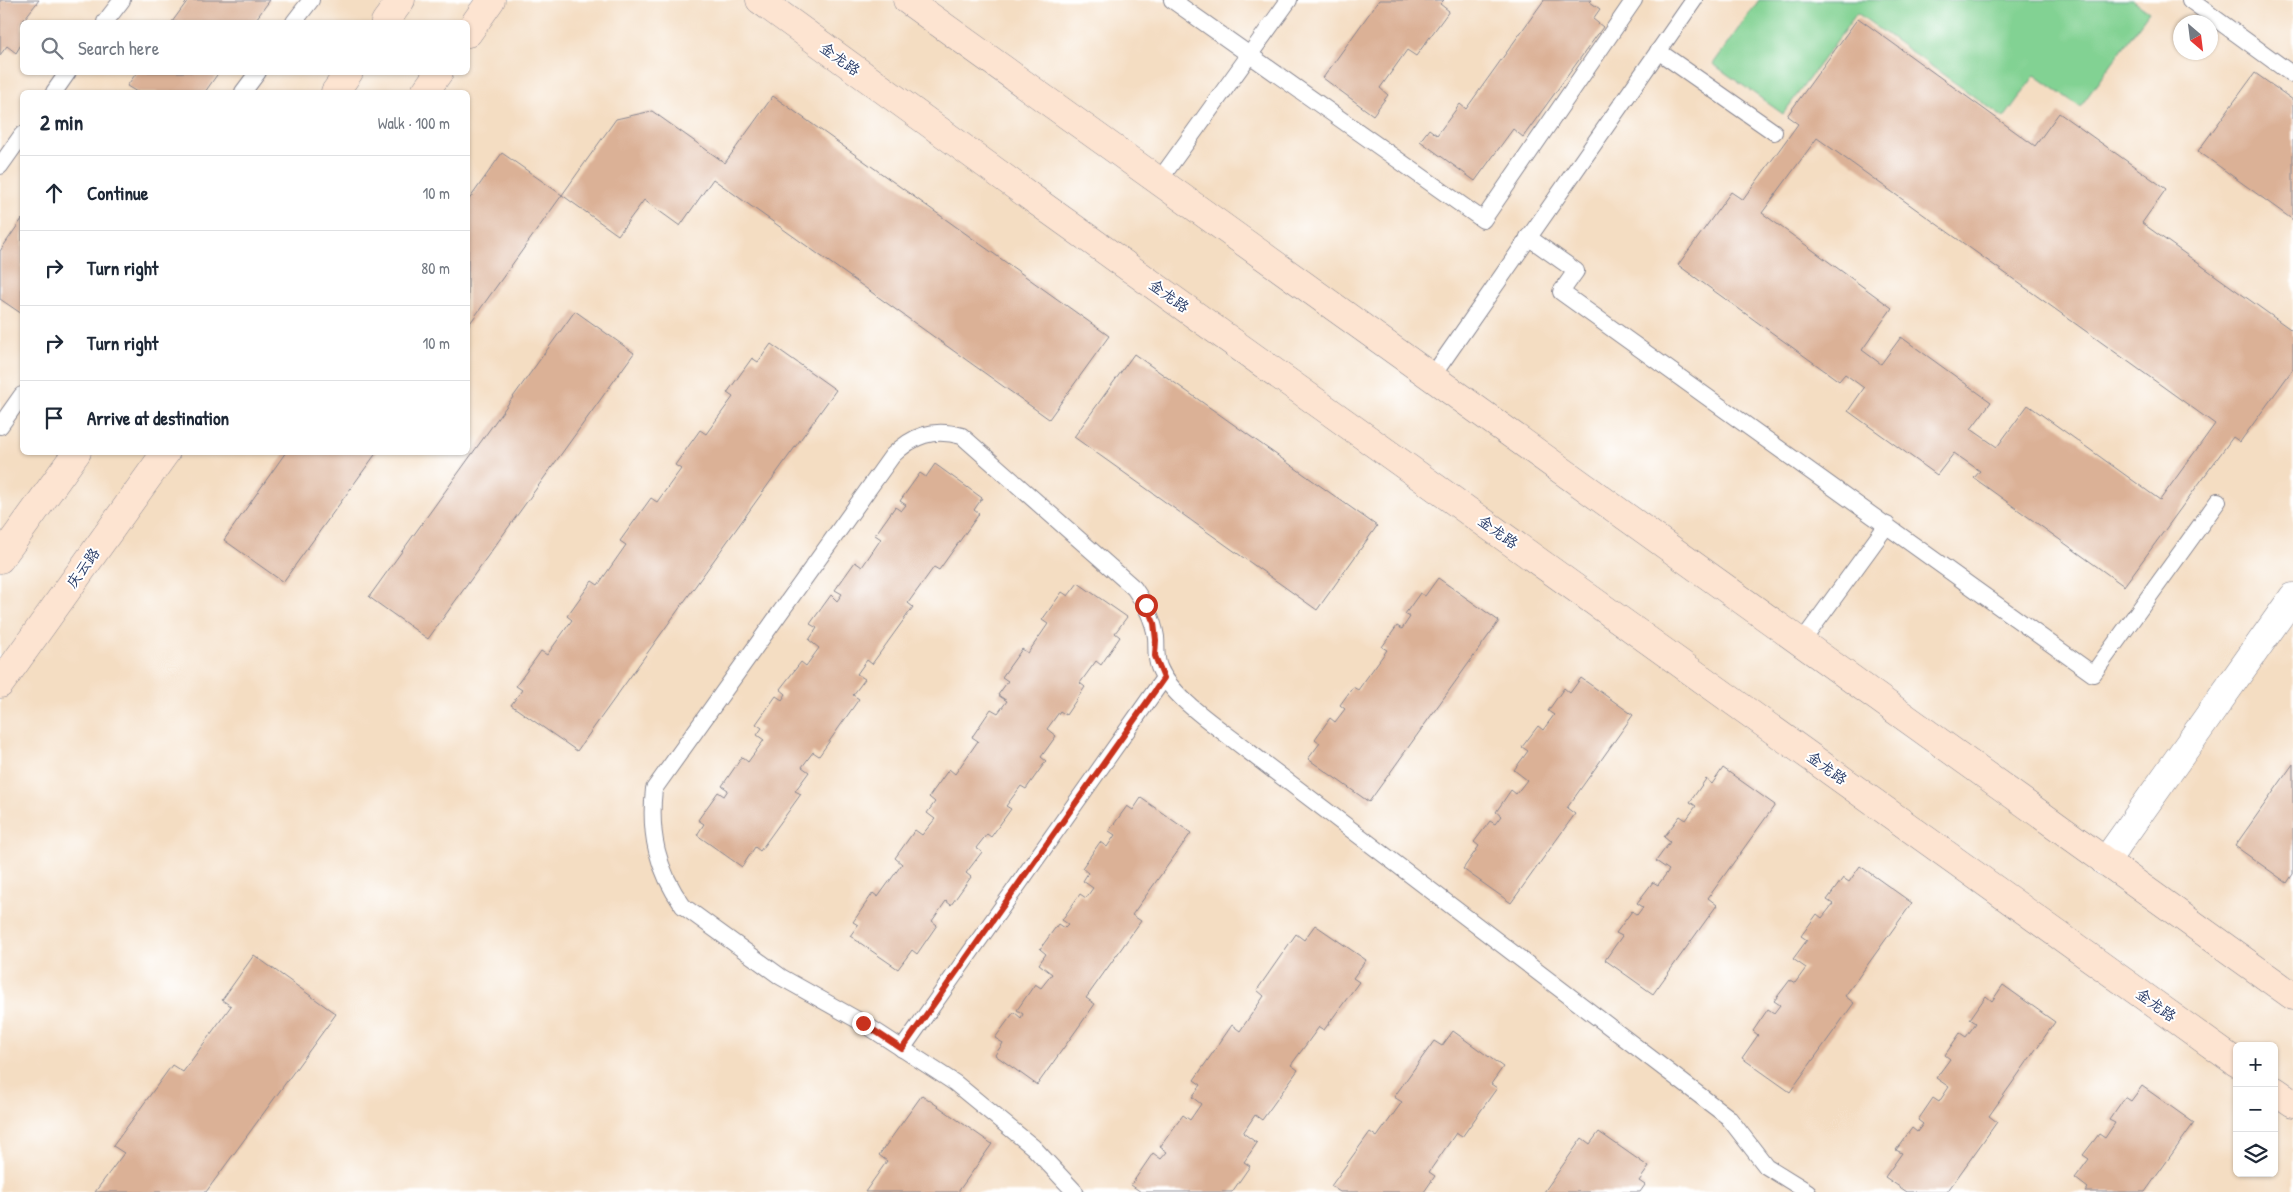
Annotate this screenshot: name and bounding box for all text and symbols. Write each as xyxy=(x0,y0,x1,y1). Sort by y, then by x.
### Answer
north arrow xyxy=(2173,15,2218,60)
search box xyxy=(20,20,470,75)
icon: search xyxy=(38,34,66,62)
text: Search here xyxy=(78,35,159,61)
street label: 金龙路 xyxy=(816,37,865,80)
text: 2 min xyxy=(40,108,83,137)
text: Walk · 100 m xyxy=(378,112,450,134)
icon: ahead xyxy=(40,179,68,207)
text: Continue xyxy=(87,180,148,206)
text: 10 m xyxy=(422,182,450,204)
icon: right xyxy=(40,254,68,282)
text: Turn right xyxy=(87,255,158,281)
text: 80 m xyxy=(421,257,450,279)
street label: 金龙路 xyxy=(1145,274,1194,317)
icon: right xyxy=(40,329,68,357)
text: Turn right xyxy=(87,330,158,356)
text: 10 m xyxy=(422,332,450,354)
icon: arrive xyxy=(40,404,68,432)
text: Arrive at destination xyxy=(87,405,229,431)
street label: 金龙路 xyxy=(1474,510,1523,553)
street label: 庆云路 xyxy=(61,543,104,592)
route start xyxy=(1135,594,1158,617)
street label: 金龙路 xyxy=(1803,746,1852,789)
street label: 金龙路 xyxy=(2132,983,2181,1026)
route end xyxy=(852,1012,875,1035)
map controls xyxy=(2233,1042,2278,1177)
button: + xyxy=(2233,1042,2278,1087)
button: − xyxy=(2233,1087,2278,1132)
button: layers xyxy=(2233,1132,2278,1177)

